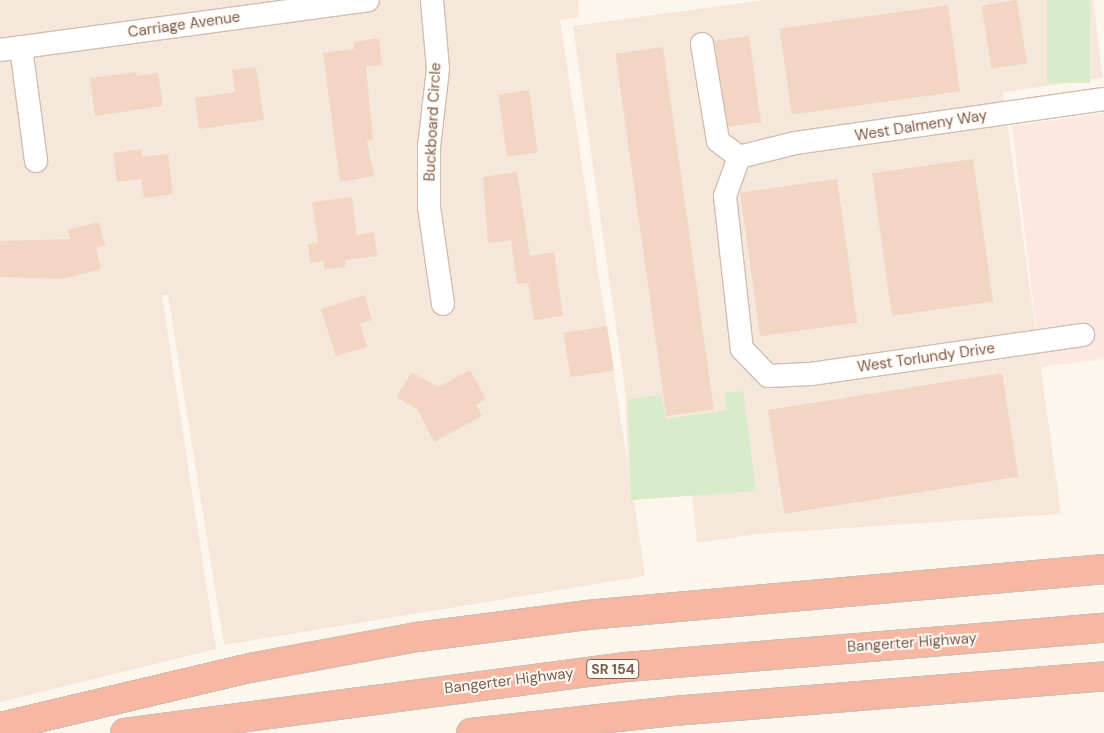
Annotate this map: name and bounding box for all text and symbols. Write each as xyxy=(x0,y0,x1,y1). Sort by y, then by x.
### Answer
street label: Carriage Avenue xyxy=(127,8,241,42)
street label: Buckboard Circle xyxy=(421,62,445,182)
street label: West Dalmeny Way xyxy=(854,107,988,145)
street label: West Torlundy Drive xyxy=(856,339,996,377)
street label: Bangerter Highway xyxy=(847,629,977,657)
road number: SR 154 xyxy=(586,658,640,681)
street label: Bangerter Highway xyxy=(443,664,575,698)

